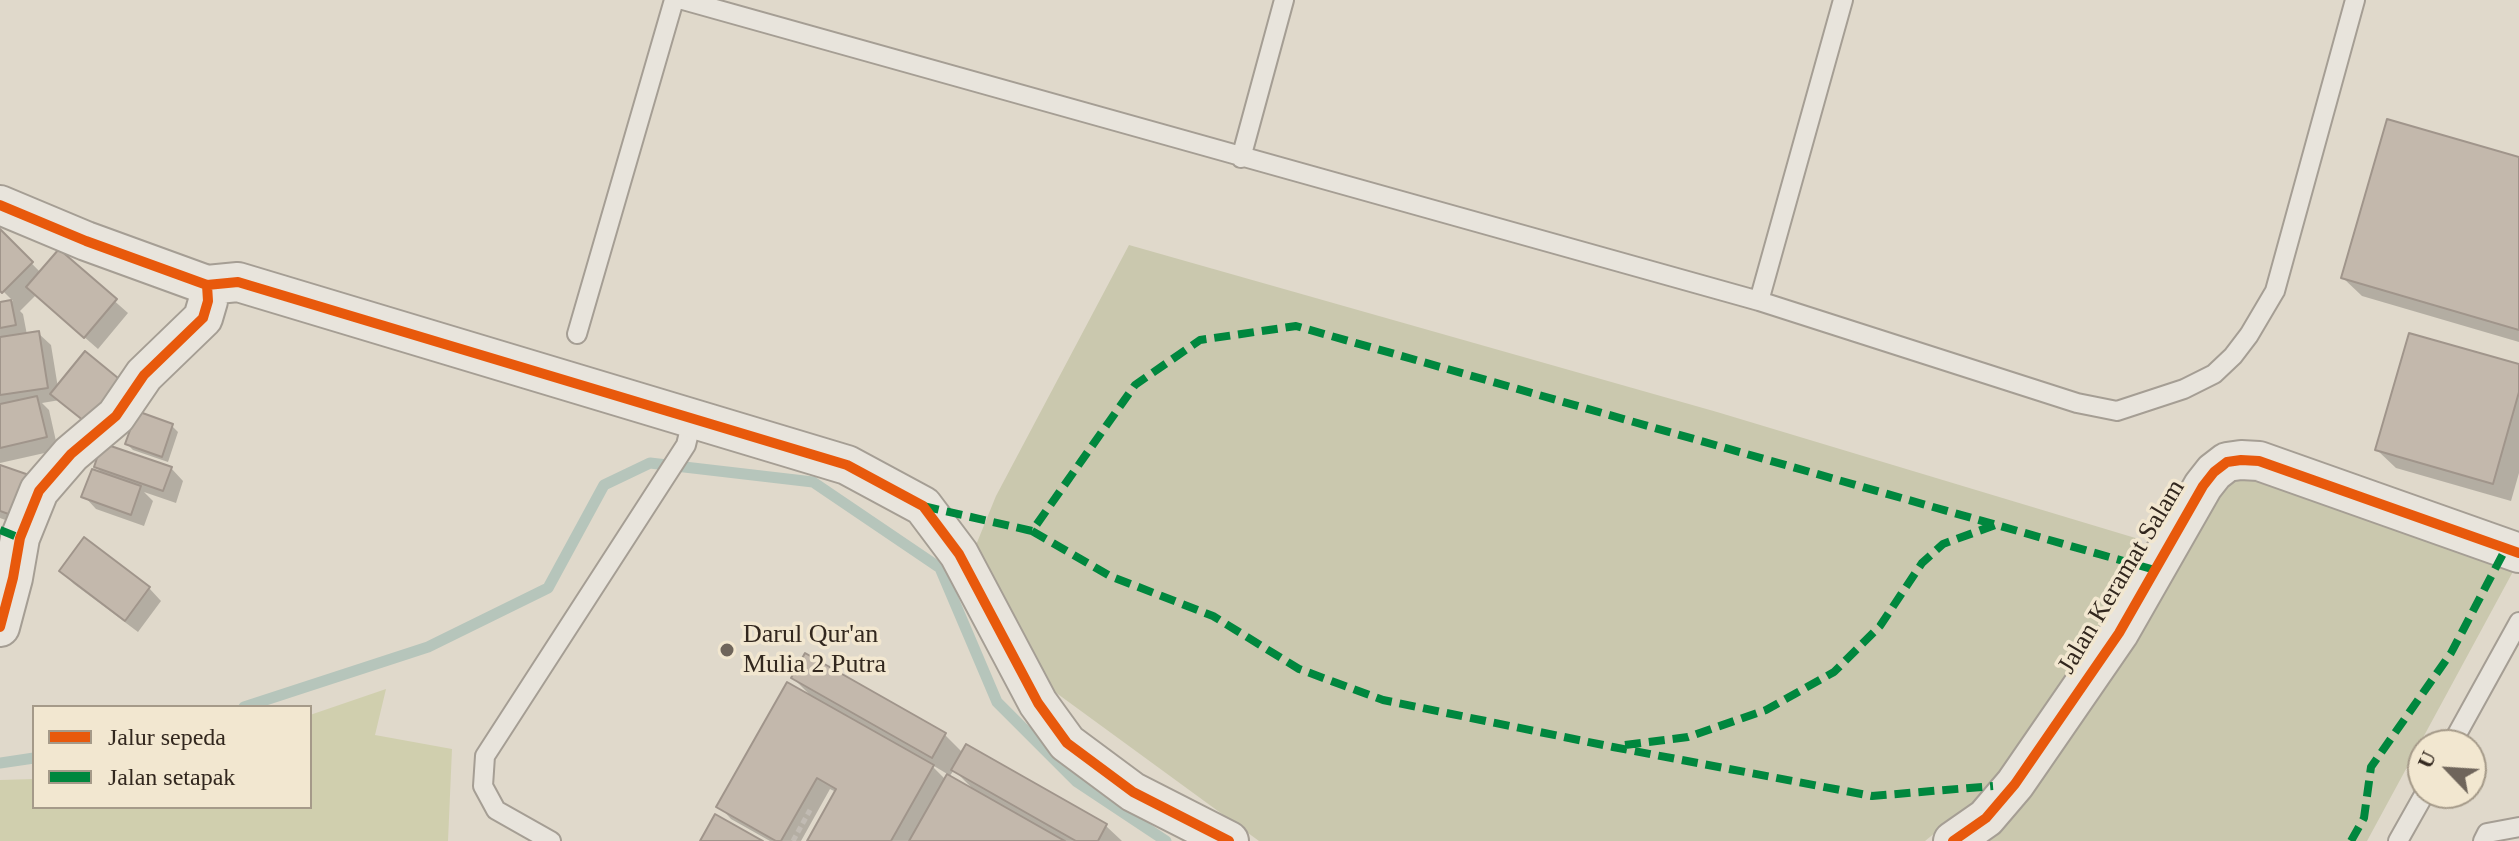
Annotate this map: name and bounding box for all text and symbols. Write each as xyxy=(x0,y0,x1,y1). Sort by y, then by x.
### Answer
street label: Jalan Keramat Salam xyxy=(2052,474,2192,680)
place label: Darul Qur'an Mulia 2 Putra xyxy=(743,619,886,680)
marker: Darul Qur'an Mulia 2 Putra xyxy=(718,641,736,659)
legend xyxy=(32,705,312,809)
text: Jalur sepeda xyxy=(108,724,226,750)
north arrow xyxy=(2407,729,2487,809)
text: U xyxy=(2412,747,2441,772)
text: Jalan setapak xyxy=(108,764,235,790)

